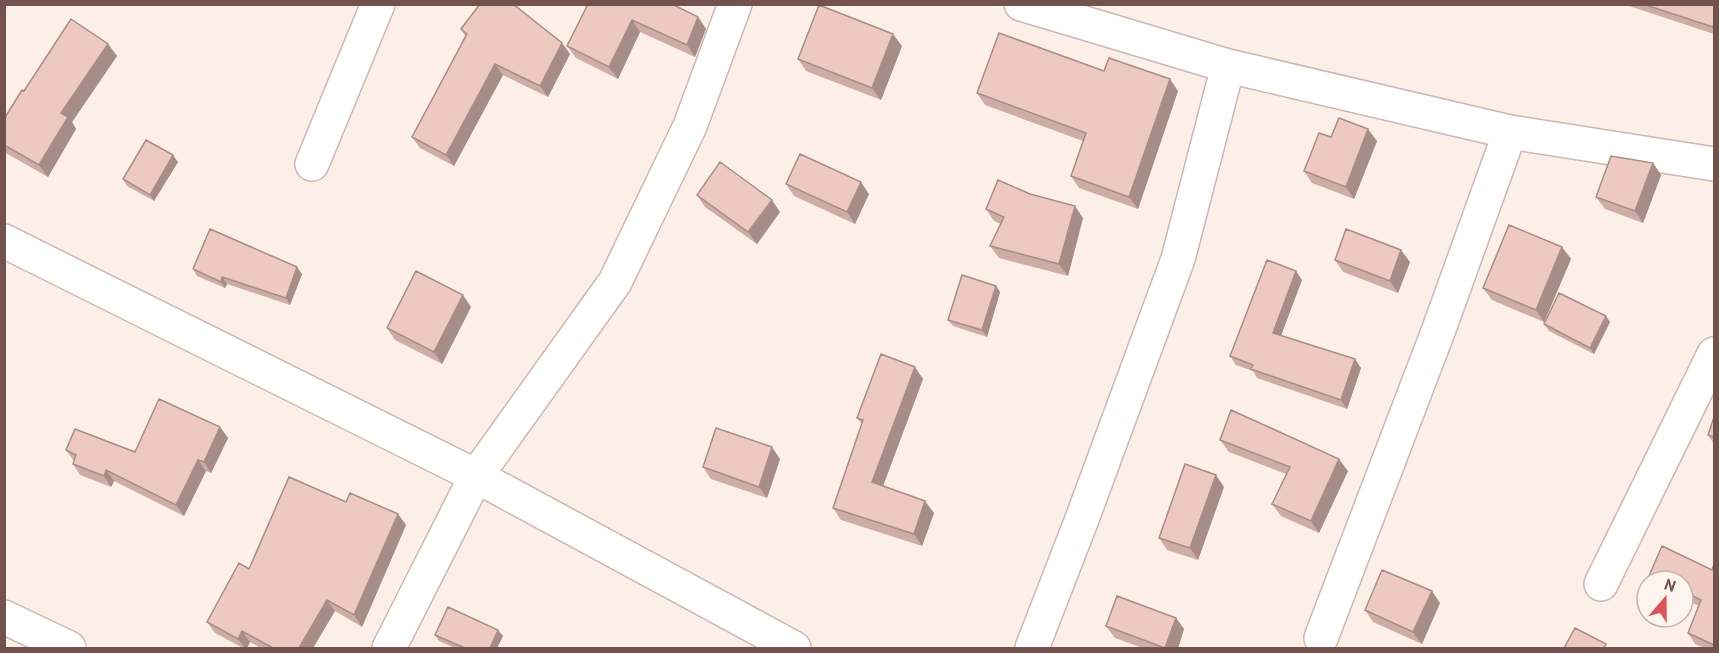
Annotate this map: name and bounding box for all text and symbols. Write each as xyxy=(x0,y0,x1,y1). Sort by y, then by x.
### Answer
north arrow xyxy=(1635,569,1695,629)
text: N xyxy=(1662,574,1678,596)

